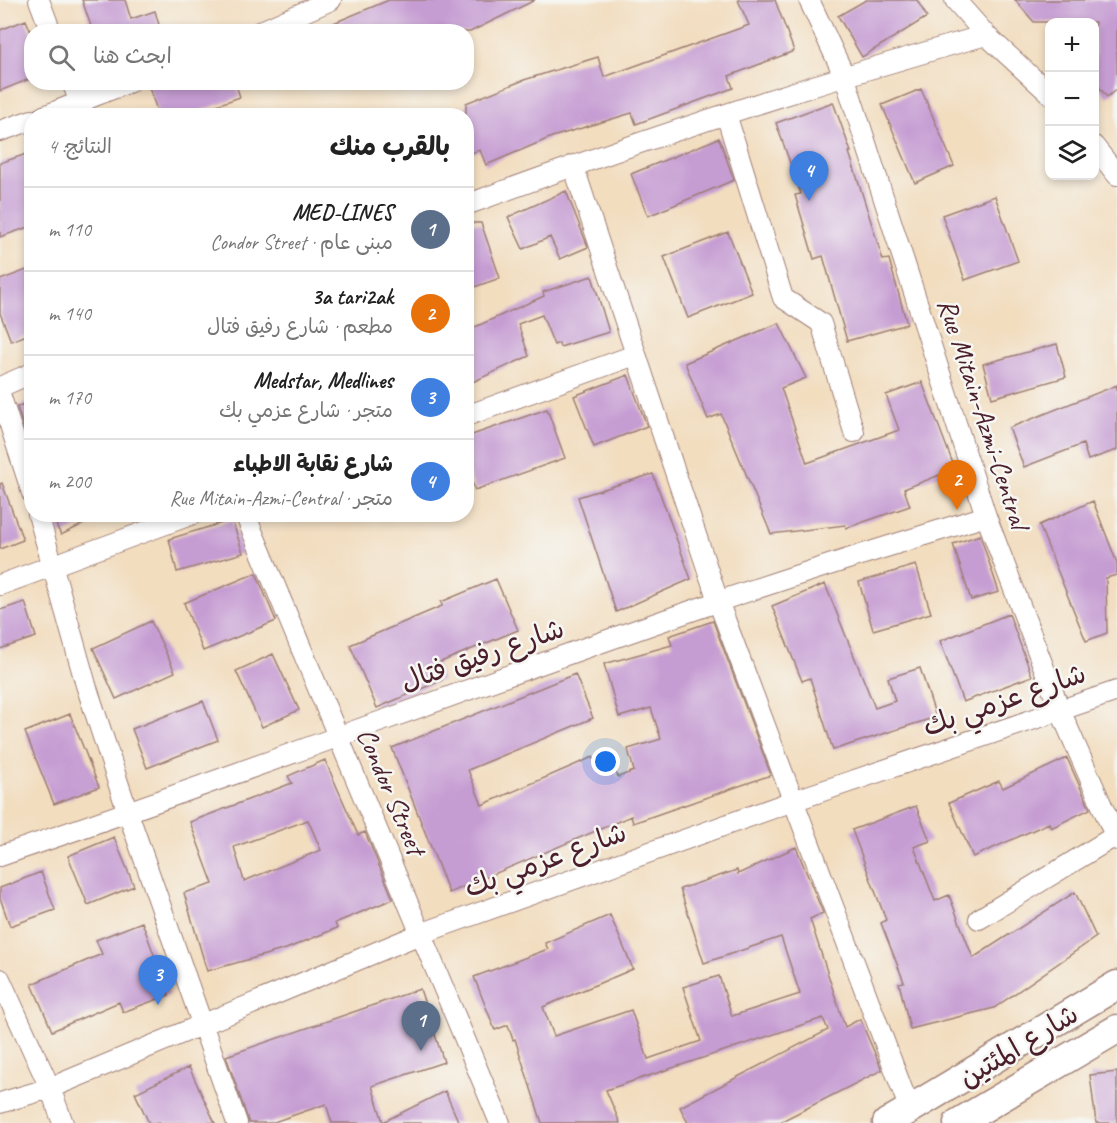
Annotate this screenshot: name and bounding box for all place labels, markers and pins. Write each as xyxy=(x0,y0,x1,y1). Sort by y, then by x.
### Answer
pin: 4 xyxy=(790,152,828,201)
pin: 2 xyxy=(938,460,976,510)
pin: 3 xyxy=(138,956,178,1005)
pin: 1 xyxy=(402,1002,440,1051)

